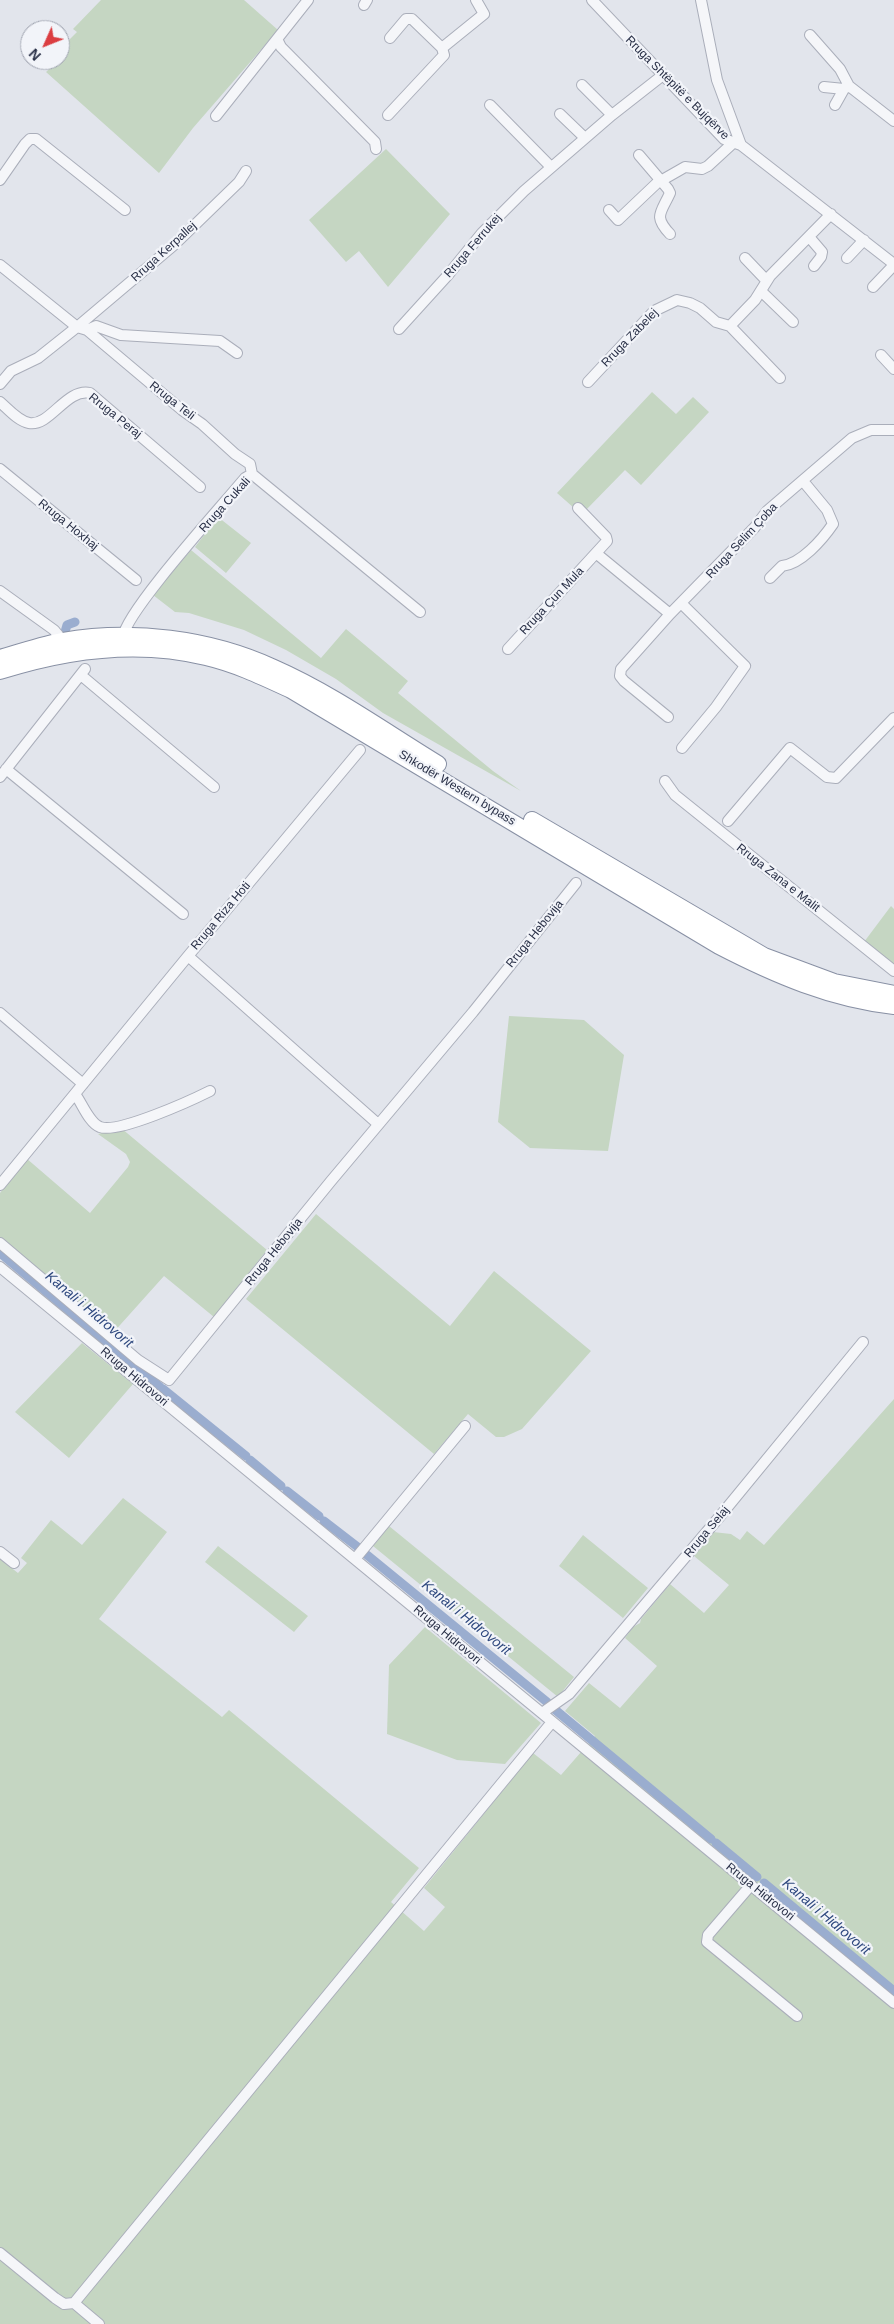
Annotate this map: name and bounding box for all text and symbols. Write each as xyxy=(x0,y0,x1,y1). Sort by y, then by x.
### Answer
north arrow xyxy=(20,20,70,70)
street label: Rruga Shtëpitë e Bujqërve xyxy=(622,33,732,143)
text: N xyxy=(26,46,44,64)
street label: Rruga Ferrukej xyxy=(441,211,505,281)
street label: Rruga Kerpallej xyxy=(128,219,200,285)
street label: Rruga Zabelej xyxy=(599,306,661,370)
street label: Rruga Teli xyxy=(146,379,198,423)
street label: Rruga Peraj xyxy=(86,390,144,442)
street label: Rruga Cukali xyxy=(196,474,254,536)
street label: Rruga Hoxhaj xyxy=(35,496,101,554)
street label: Rruga Selim Çoba xyxy=(703,500,781,582)
street label: Rruga Çun Mula xyxy=(517,564,587,638)
street label: Shkodër Western bypass xyxy=(396,747,518,829)
street label: Rruga Zana e Malit xyxy=(733,841,823,915)
street label: Rruga Riza Hoti xyxy=(188,879,254,953)
street label: Rruga Hebovija xyxy=(503,897,567,971)
street label: Rruga Hebovija xyxy=(242,1215,306,1289)
water label: Kanali i Hidrovorit xyxy=(42,1268,136,1352)
street label: Rruga Hidrovori xyxy=(97,1344,171,1410)
street label: Rruga Selaj xyxy=(681,1503,733,1561)
water label: Kanali i Hidrovorit xyxy=(418,1577,514,1659)
street label: Rruga Hidrovori xyxy=(410,1602,484,1668)
street label: Rruga Hidrovori xyxy=(723,1860,797,1924)
water label: Kanali i Hidrovorit xyxy=(779,1875,873,1959)

